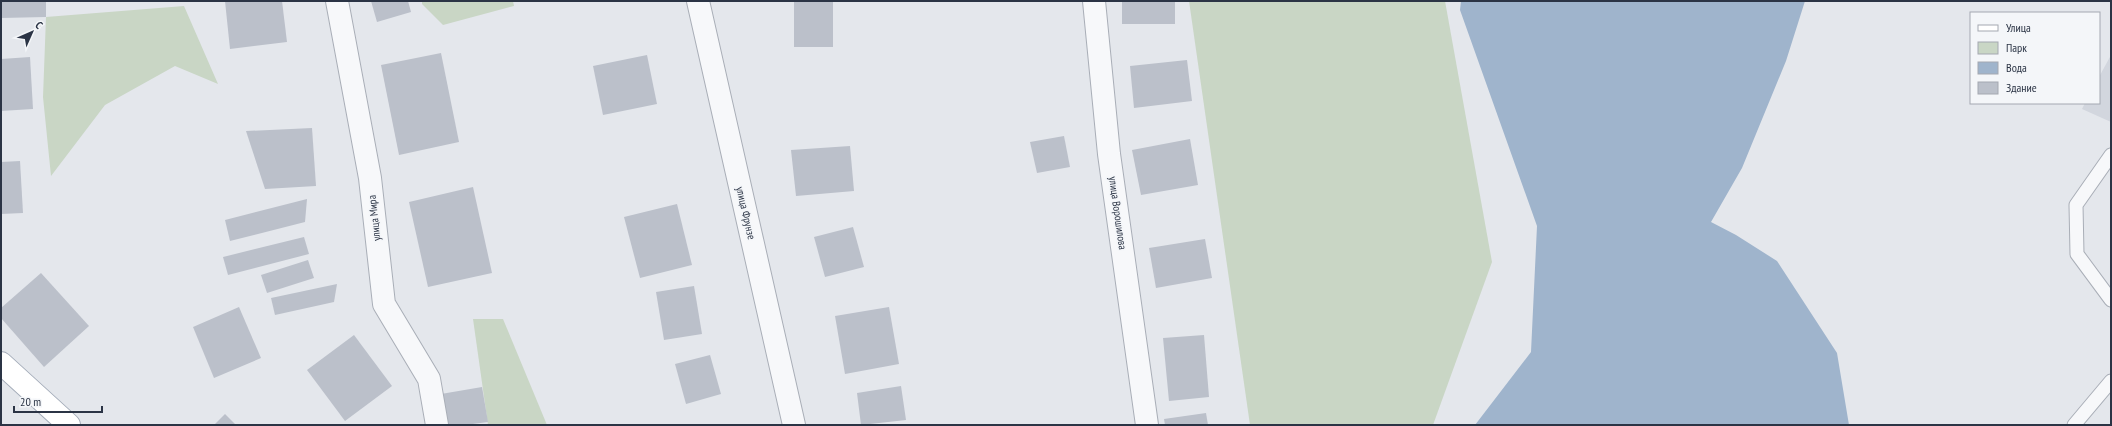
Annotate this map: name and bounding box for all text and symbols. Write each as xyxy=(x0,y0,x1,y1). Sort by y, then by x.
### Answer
north arrow xyxy=(12,12,52,52)
legend xyxy=(1970,12,2100,104)
text: С xyxy=(32,18,46,32)
text: Улица xyxy=(2006,20,2031,35)
text: Парк xyxy=(2006,40,2027,55)
text: Вода xyxy=(2006,60,2027,75)
text: Здание xyxy=(2006,80,2037,95)
street label: улица Ворошилова xyxy=(1106,175,1130,251)
street label: улица Фрунзе xyxy=(733,185,759,241)
street label: улица Мира xyxy=(365,194,383,242)
scale bar xyxy=(14,388,102,414)
text: 20 m xyxy=(20,394,41,409)

